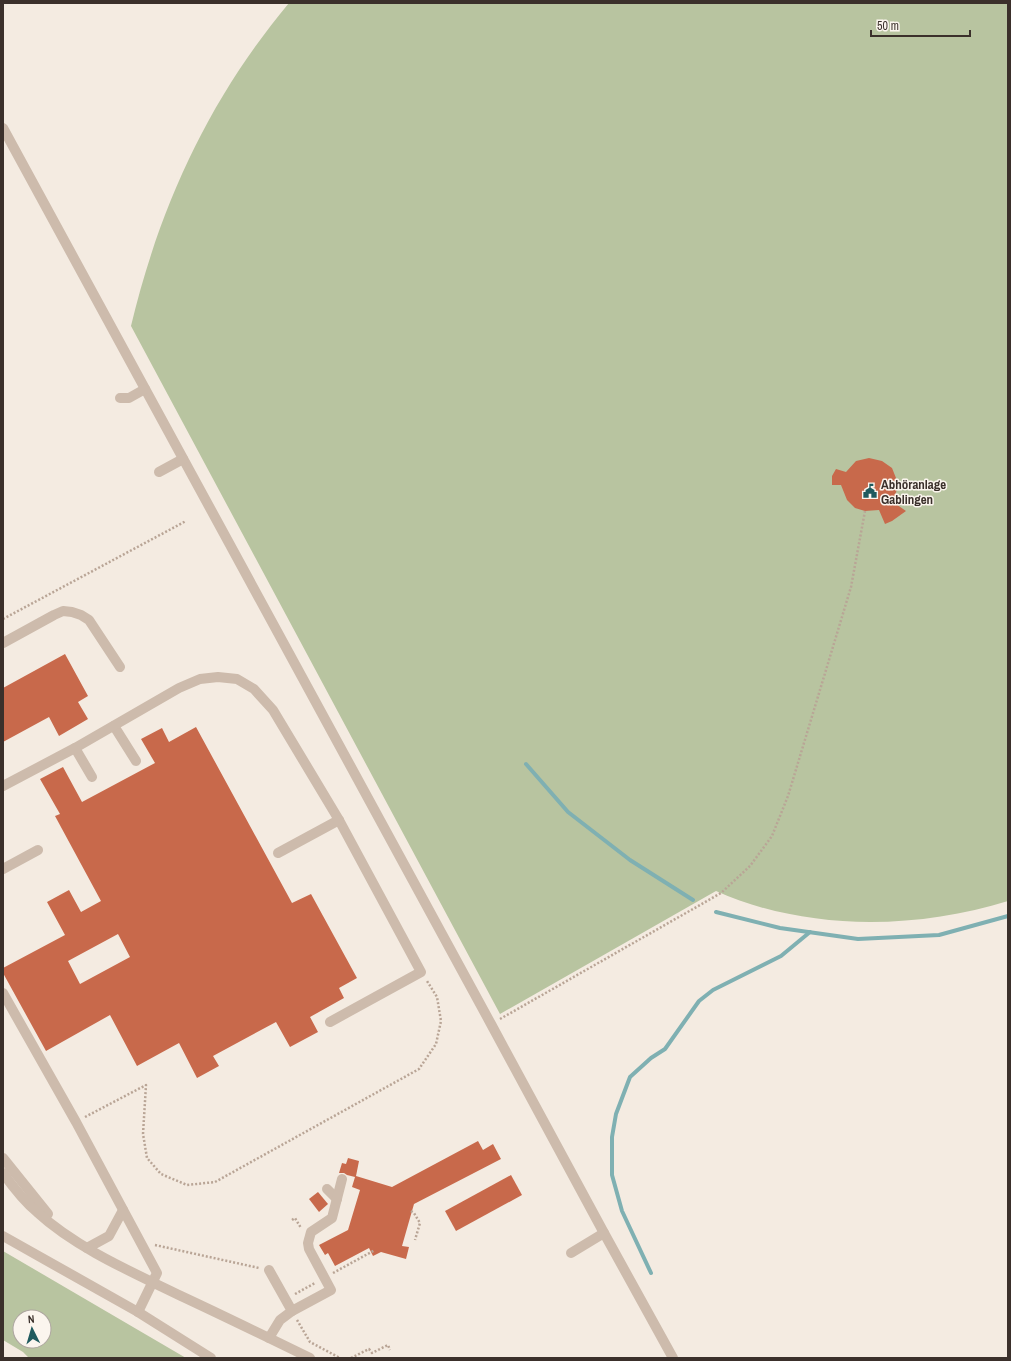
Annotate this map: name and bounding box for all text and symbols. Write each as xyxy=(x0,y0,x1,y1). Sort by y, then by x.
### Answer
scale bar xyxy=(871,12,970,38)
text: 50 m xyxy=(877,18,899,34)
place label: Abhöranlage Gablingen xyxy=(881,476,946,508)
public building icon: Abhöranlage Gablingen xyxy=(862,483,878,499)
north arrow xyxy=(12,1309,52,1349)
text: N xyxy=(27,1312,35,1326)

